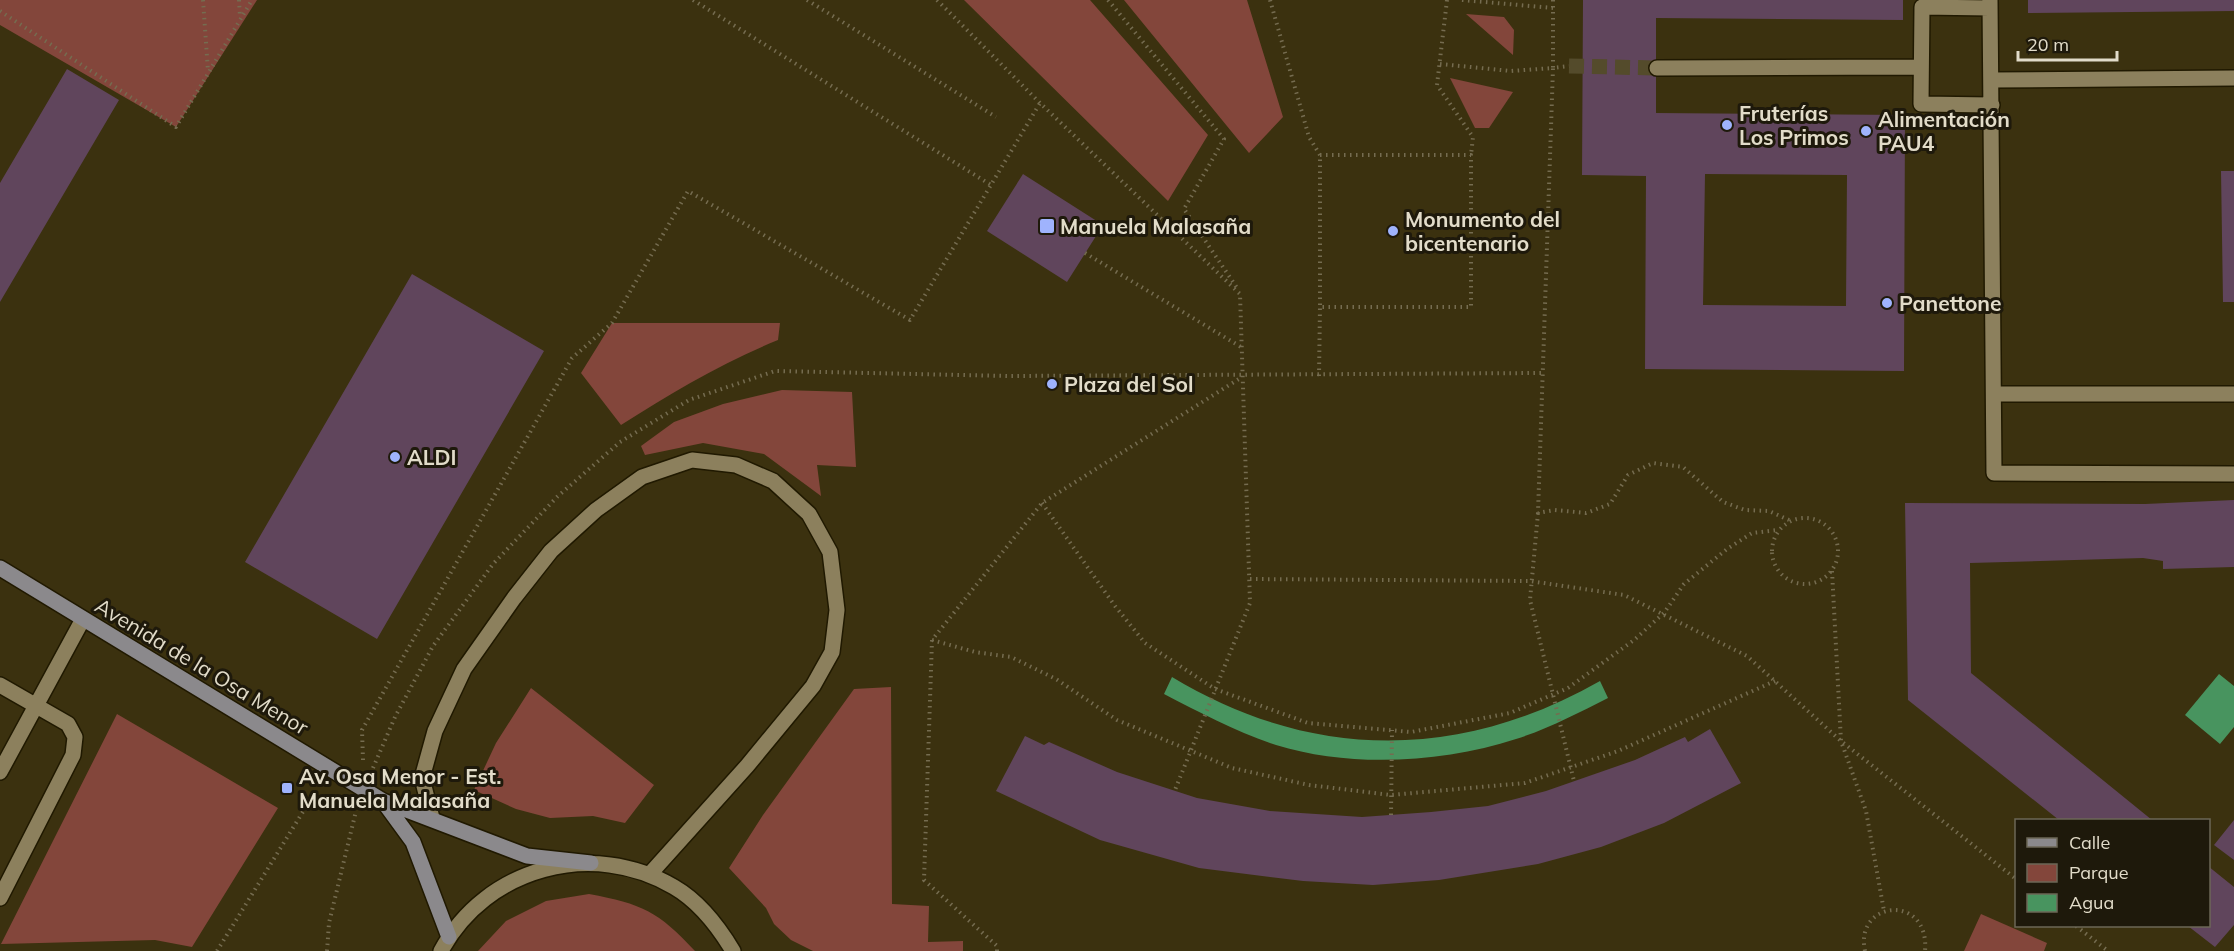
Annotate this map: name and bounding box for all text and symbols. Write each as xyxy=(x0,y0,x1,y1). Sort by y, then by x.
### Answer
scale bar xyxy=(2018,24,2117,62)
text: 20 m xyxy=(2027,33,2069,56)
place label: Fruterías Los Primos xyxy=(1739,100,1849,150)
place label: Alimentación PAU4 xyxy=(1878,106,2010,156)
marker: Fruterías Los Primos xyxy=(1720,118,1734,132)
marker: Alimentación PAU4 xyxy=(1859,124,1873,138)
place label: Monumento del bicentenario xyxy=(1405,206,1560,256)
place label: Manuela Malasaña xyxy=(1060,213,1251,239)
marker: Manuela Malasaña xyxy=(1038,217,1056,235)
marker: Monumento del bicentenario xyxy=(1386,224,1400,238)
place label: Panettone xyxy=(1899,290,2001,316)
marker: Panettone xyxy=(1880,296,1894,310)
place label: Plaza del Sol xyxy=(1064,371,1193,397)
marker: Plaza del Sol xyxy=(1045,377,1059,391)
place label: ALDI xyxy=(407,444,456,470)
marker: ALDI xyxy=(388,450,402,464)
street label: Avenida de la Osa Menor xyxy=(91,592,314,740)
place label: Av. Osa Menor - Est. Manuela Malasaña xyxy=(299,763,502,813)
marker: Av. Osa Menor - Est. Manuela Malasaña xyxy=(280,781,294,795)
legend xyxy=(2015,819,2210,927)
text: Calle xyxy=(2069,831,2110,854)
text: Parque xyxy=(2069,861,2128,884)
text: Agua xyxy=(2069,891,2114,914)

